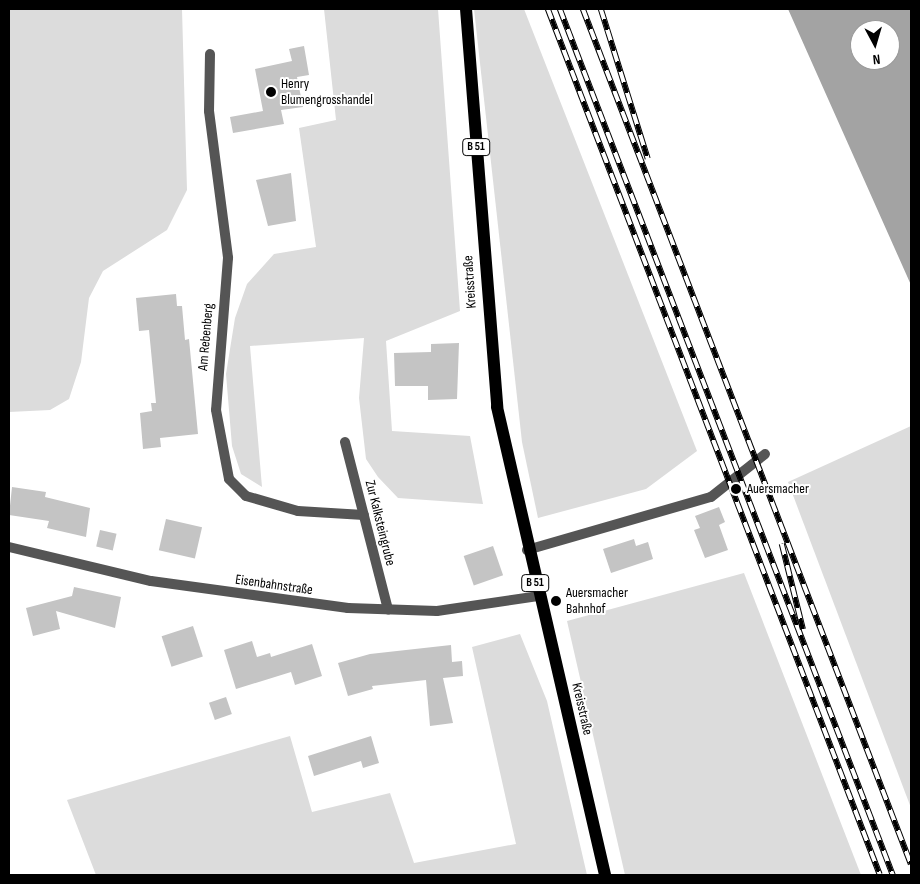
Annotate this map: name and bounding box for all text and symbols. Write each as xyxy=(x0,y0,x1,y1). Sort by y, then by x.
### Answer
north arrow xyxy=(850,20,900,70)
text: N xyxy=(872,51,881,68)
place label: Henry Blumengrosshandel xyxy=(281,76,373,108)
marker: Henry Blumengrosshandel xyxy=(265,86,277,98)
road number: B 51 xyxy=(461,138,491,156)
street label: Kreisstraße xyxy=(460,255,480,309)
street label: Am Rebenberg xyxy=(195,303,217,371)
street label: Zur Kalksteingrube xyxy=(361,479,399,567)
place label: Auersmacher xyxy=(747,481,809,497)
marker: Auersmacher xyxy=(729,482,743,496)
street label: Eisenbahnstraße xyxy=(234,571,314,599)
road number: B 51 xyxy=(520,574,550,592)
place label: Auersmacher Bahnhof xyxy=(566,585,628,618)
marker: Auersmacher Bahnhof xyxy=(550,595,562,607)
street label: Kreisstraße xyxy=(568,681,596,737)

